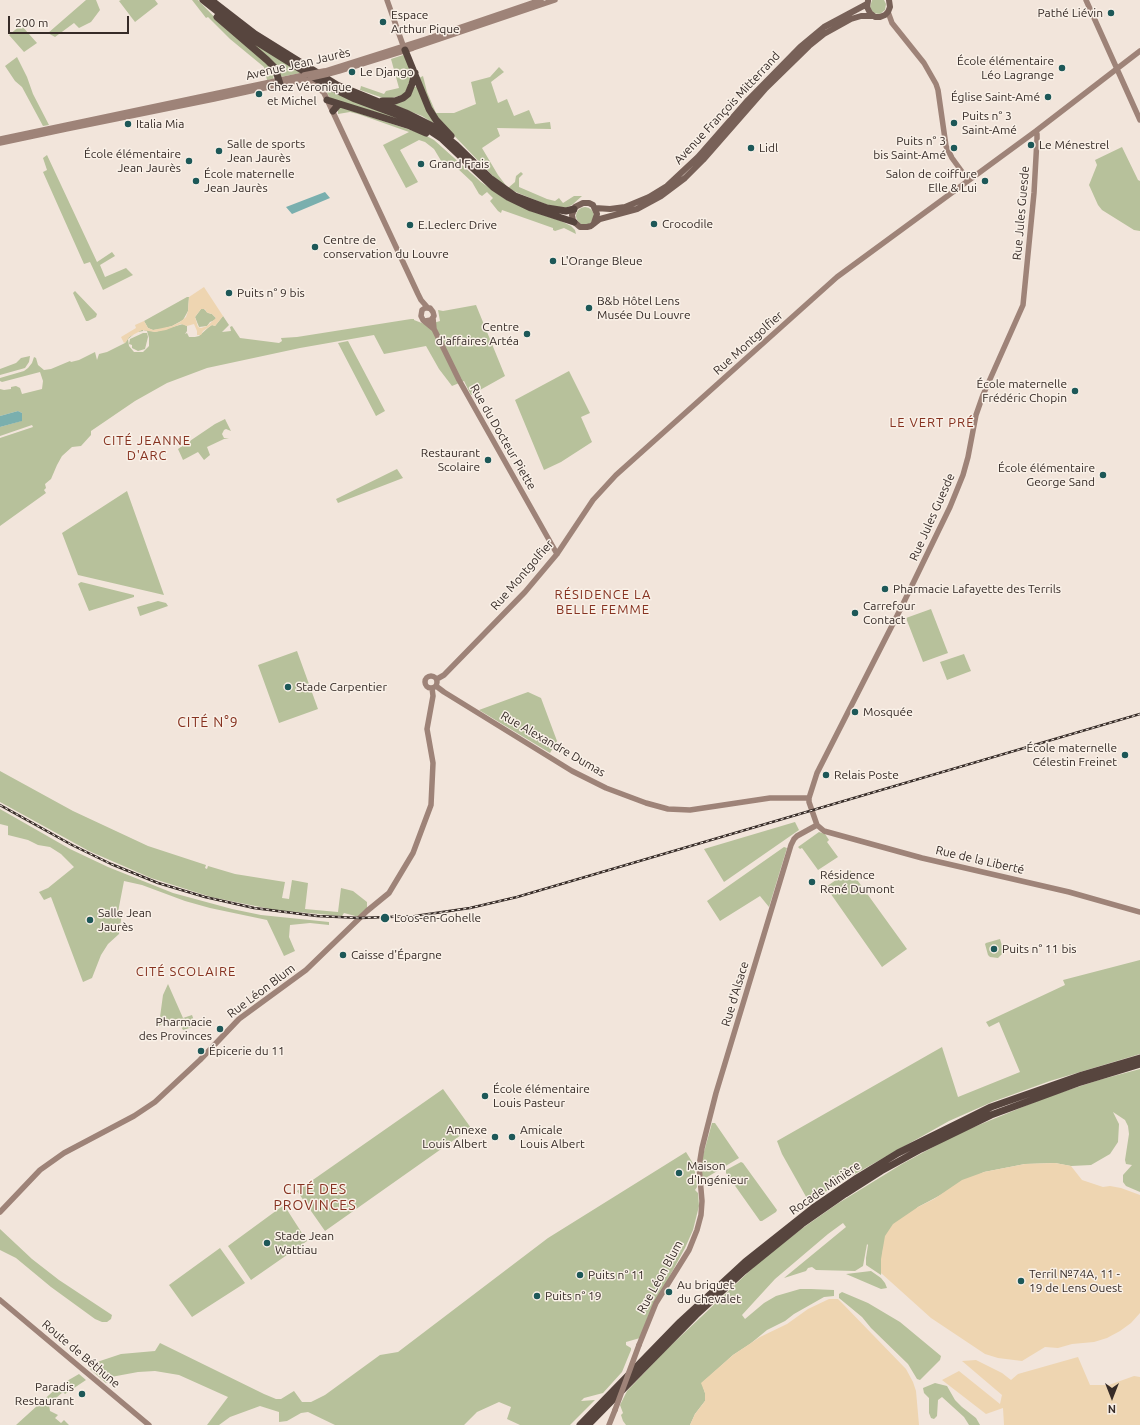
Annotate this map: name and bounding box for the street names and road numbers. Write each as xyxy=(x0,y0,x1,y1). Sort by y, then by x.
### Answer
street label: Avenue Jean Jaurès xyxy=(244,45,352,83)
street label: Avenue François Mitterrand xyxy=(671,49,783,167)
street label: Rue Jules Guesde xyxy=(1010,165,1032,261)
street label: Rue Montgolfier xyxy=(710,308,786,378)
street label: Rue du Docteur Piette xyxy=(467,382,539,492)
street label: Rue Jules Guesde xyxy=(906,471,958,563)
street label: Rue Montgolfier xyxy=(488,537,556,613)
street label: Rue Alexandre Dumas xyxy=(498,708,608,780)
street label: Rue de la Liberté xyxy=(934,843,1026,877)
street label: Rue d'Alsace xyxy=(718,960,752,1028)
street label: Rue Léon Blum xyxy=(224,961,298,1021)
street label: Rocade Minière xyxy=(787,1158,863,1218)
street label: Rue Léon Blum xyxy=(634,1238,686,1316)
street label: Route de Béthune xyxy=(39,1317,123,1391)

